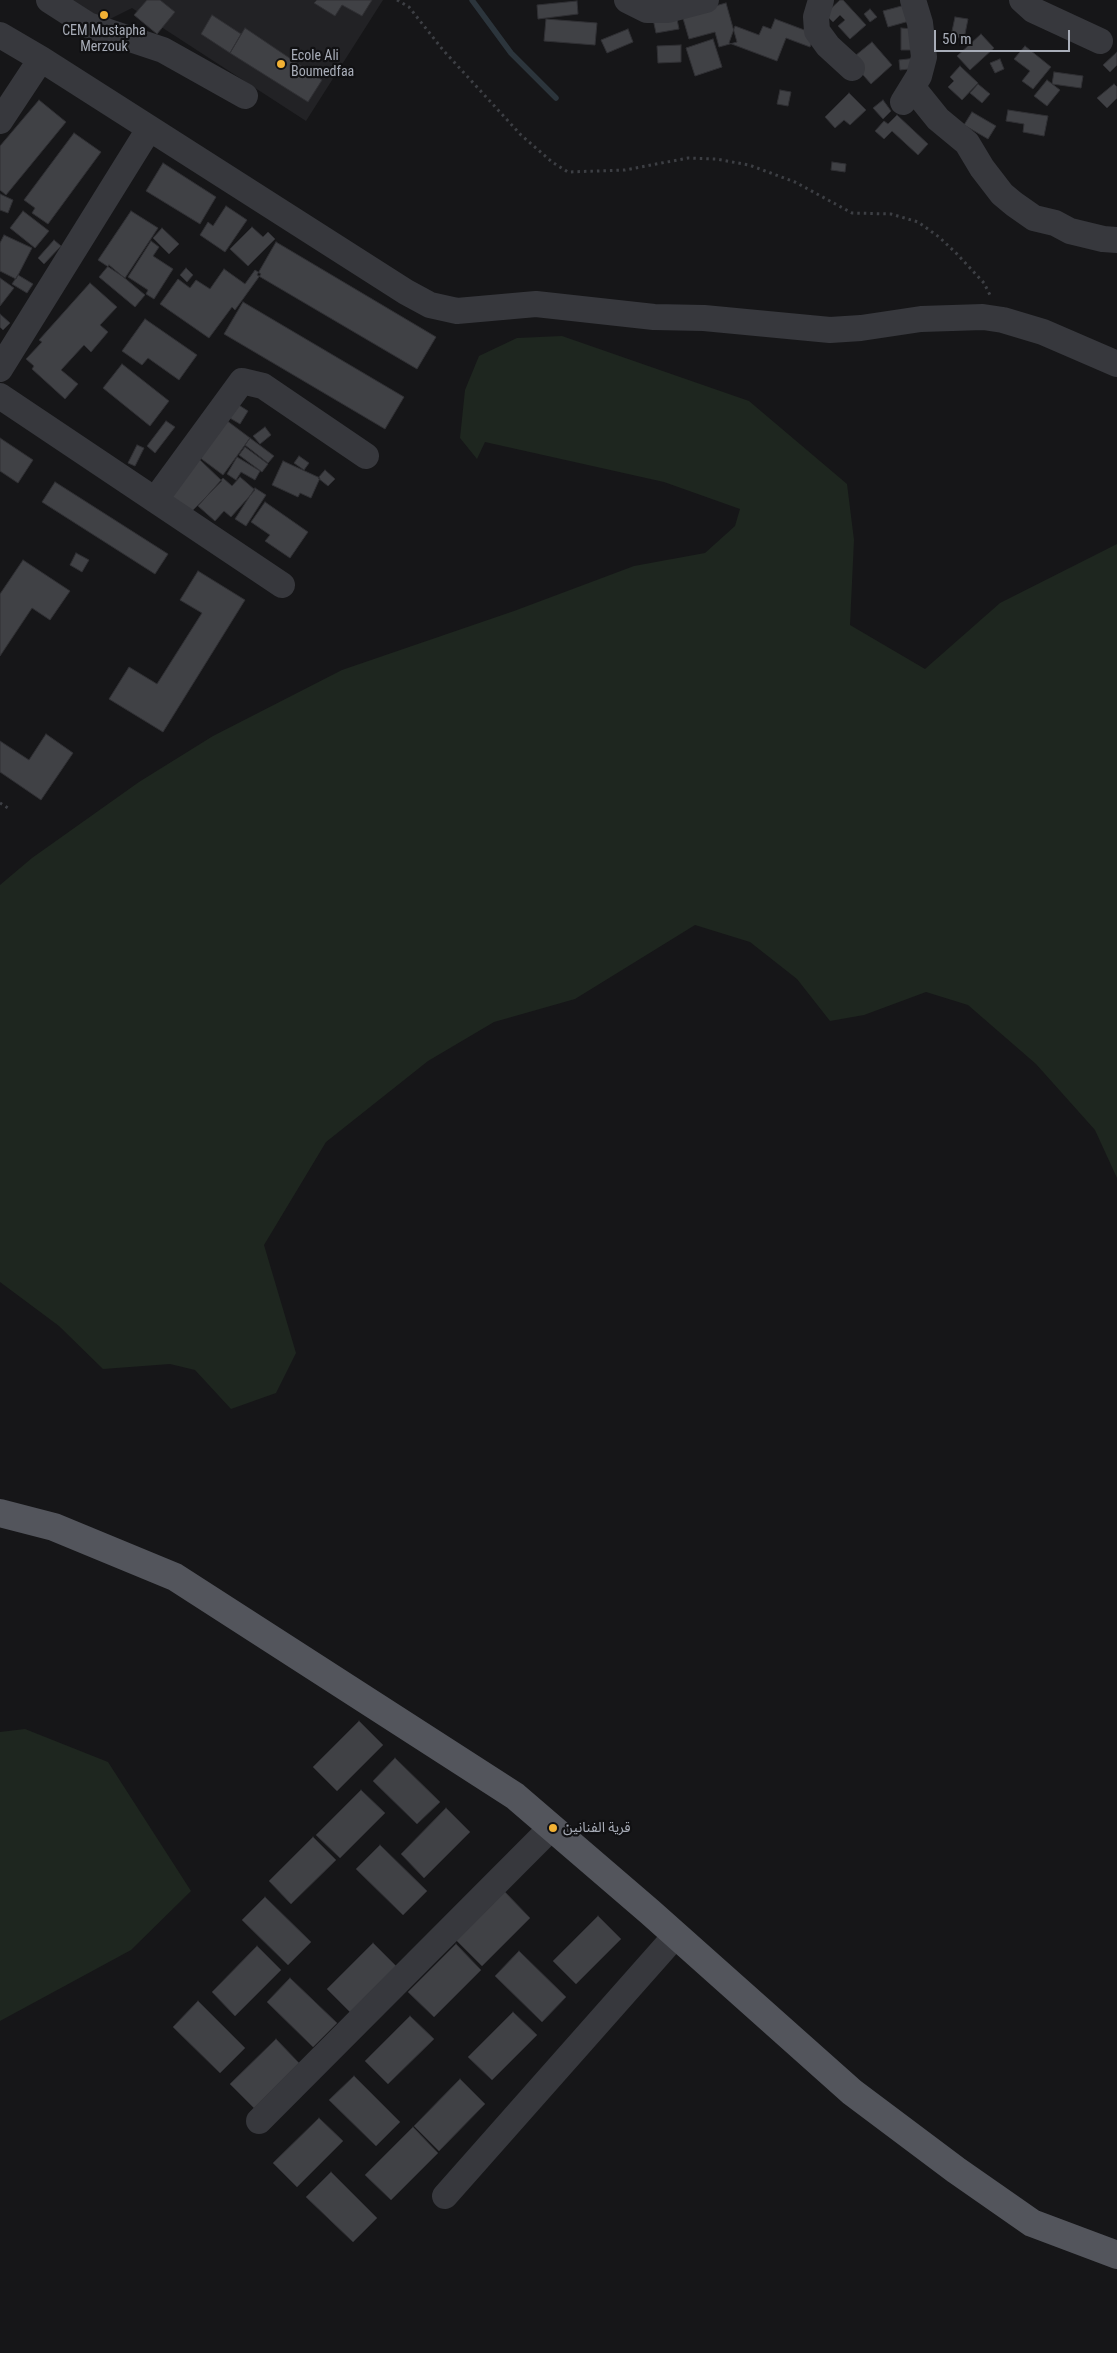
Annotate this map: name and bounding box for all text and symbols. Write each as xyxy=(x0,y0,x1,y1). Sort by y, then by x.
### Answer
marker: CEM Mustapha Merzouk xyxy=(98,9,110,21)
scale bar xyxy=(937,20,1073,52)
place label: CEM Mustapha Merzouk xyxy=(62,23,146,56)
text: 50 m xyxy=(942,30,972,48)
place label: Ecole Ali Boumedfaa xyxy=(291,48,354,80)
marker: Ecole Ali Boumedfaa xyxy=(275,58,287,70)
place label: قرية الفنانين xyxy=(563,1820,631,1836)
marker: قرية الفنانين xyxy=(547,1822,559,1834)

